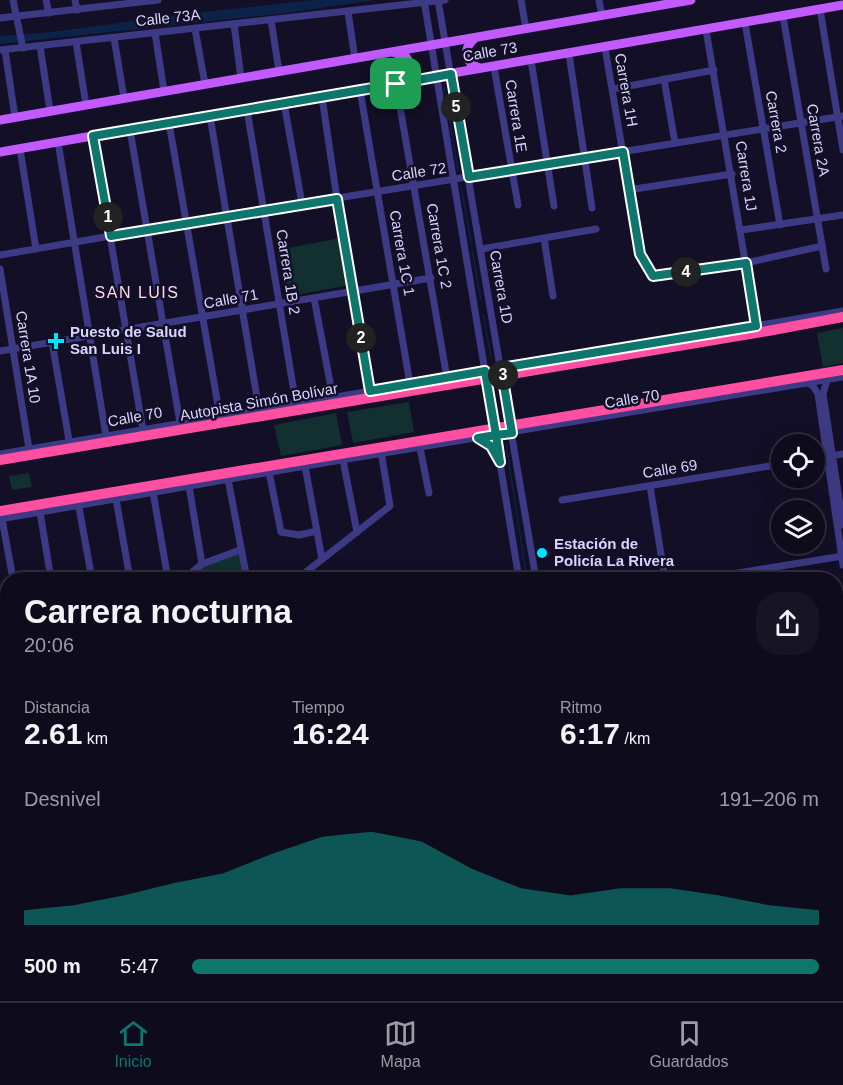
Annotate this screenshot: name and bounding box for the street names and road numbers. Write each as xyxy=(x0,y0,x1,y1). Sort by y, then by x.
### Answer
street label: Calle 73A xyxy=(135,6,201,29)
street label: Calle 73 xyxy=(461,38,518,65)
street label: Carrera 1H xyxy=(612,52,641,128)
street label: Carrera 1E xyxy=(502,78,531,153)
street label: Carrera 2 xyxy=(763,89,790,155)
street label: Carrera 2A xyxy=(804,102,833,178)
street label: Carrera 1J xyxy=(733,140,760,212)
street label: Calle 72 xyxy=(390,159,447,184)
street label: Carrera 1C 2 xyxy=(424,202,455,290)
street label: Carrera 1C 1 xyxy=(387,209,418,297)
street label: Carrera 1B 2 xyxy=(273,228,304,316)
street label: Carrera 1D xyxy=(487,249,516,325)
street label: Calle 71 xyxy=(202,285,259,312)
street label: Carrera 1A 10 xyxy=(13,309,44,404)
street label: Autopista Simón Bolívar xyxy=(179,379,339,424)
street label: Calle 70 xyxy=(603,386,660,411)
street label: Calle 70 xyxy=(106,403,163,430)
street label: Calle 69 xyxy=(641,456,698,481)

